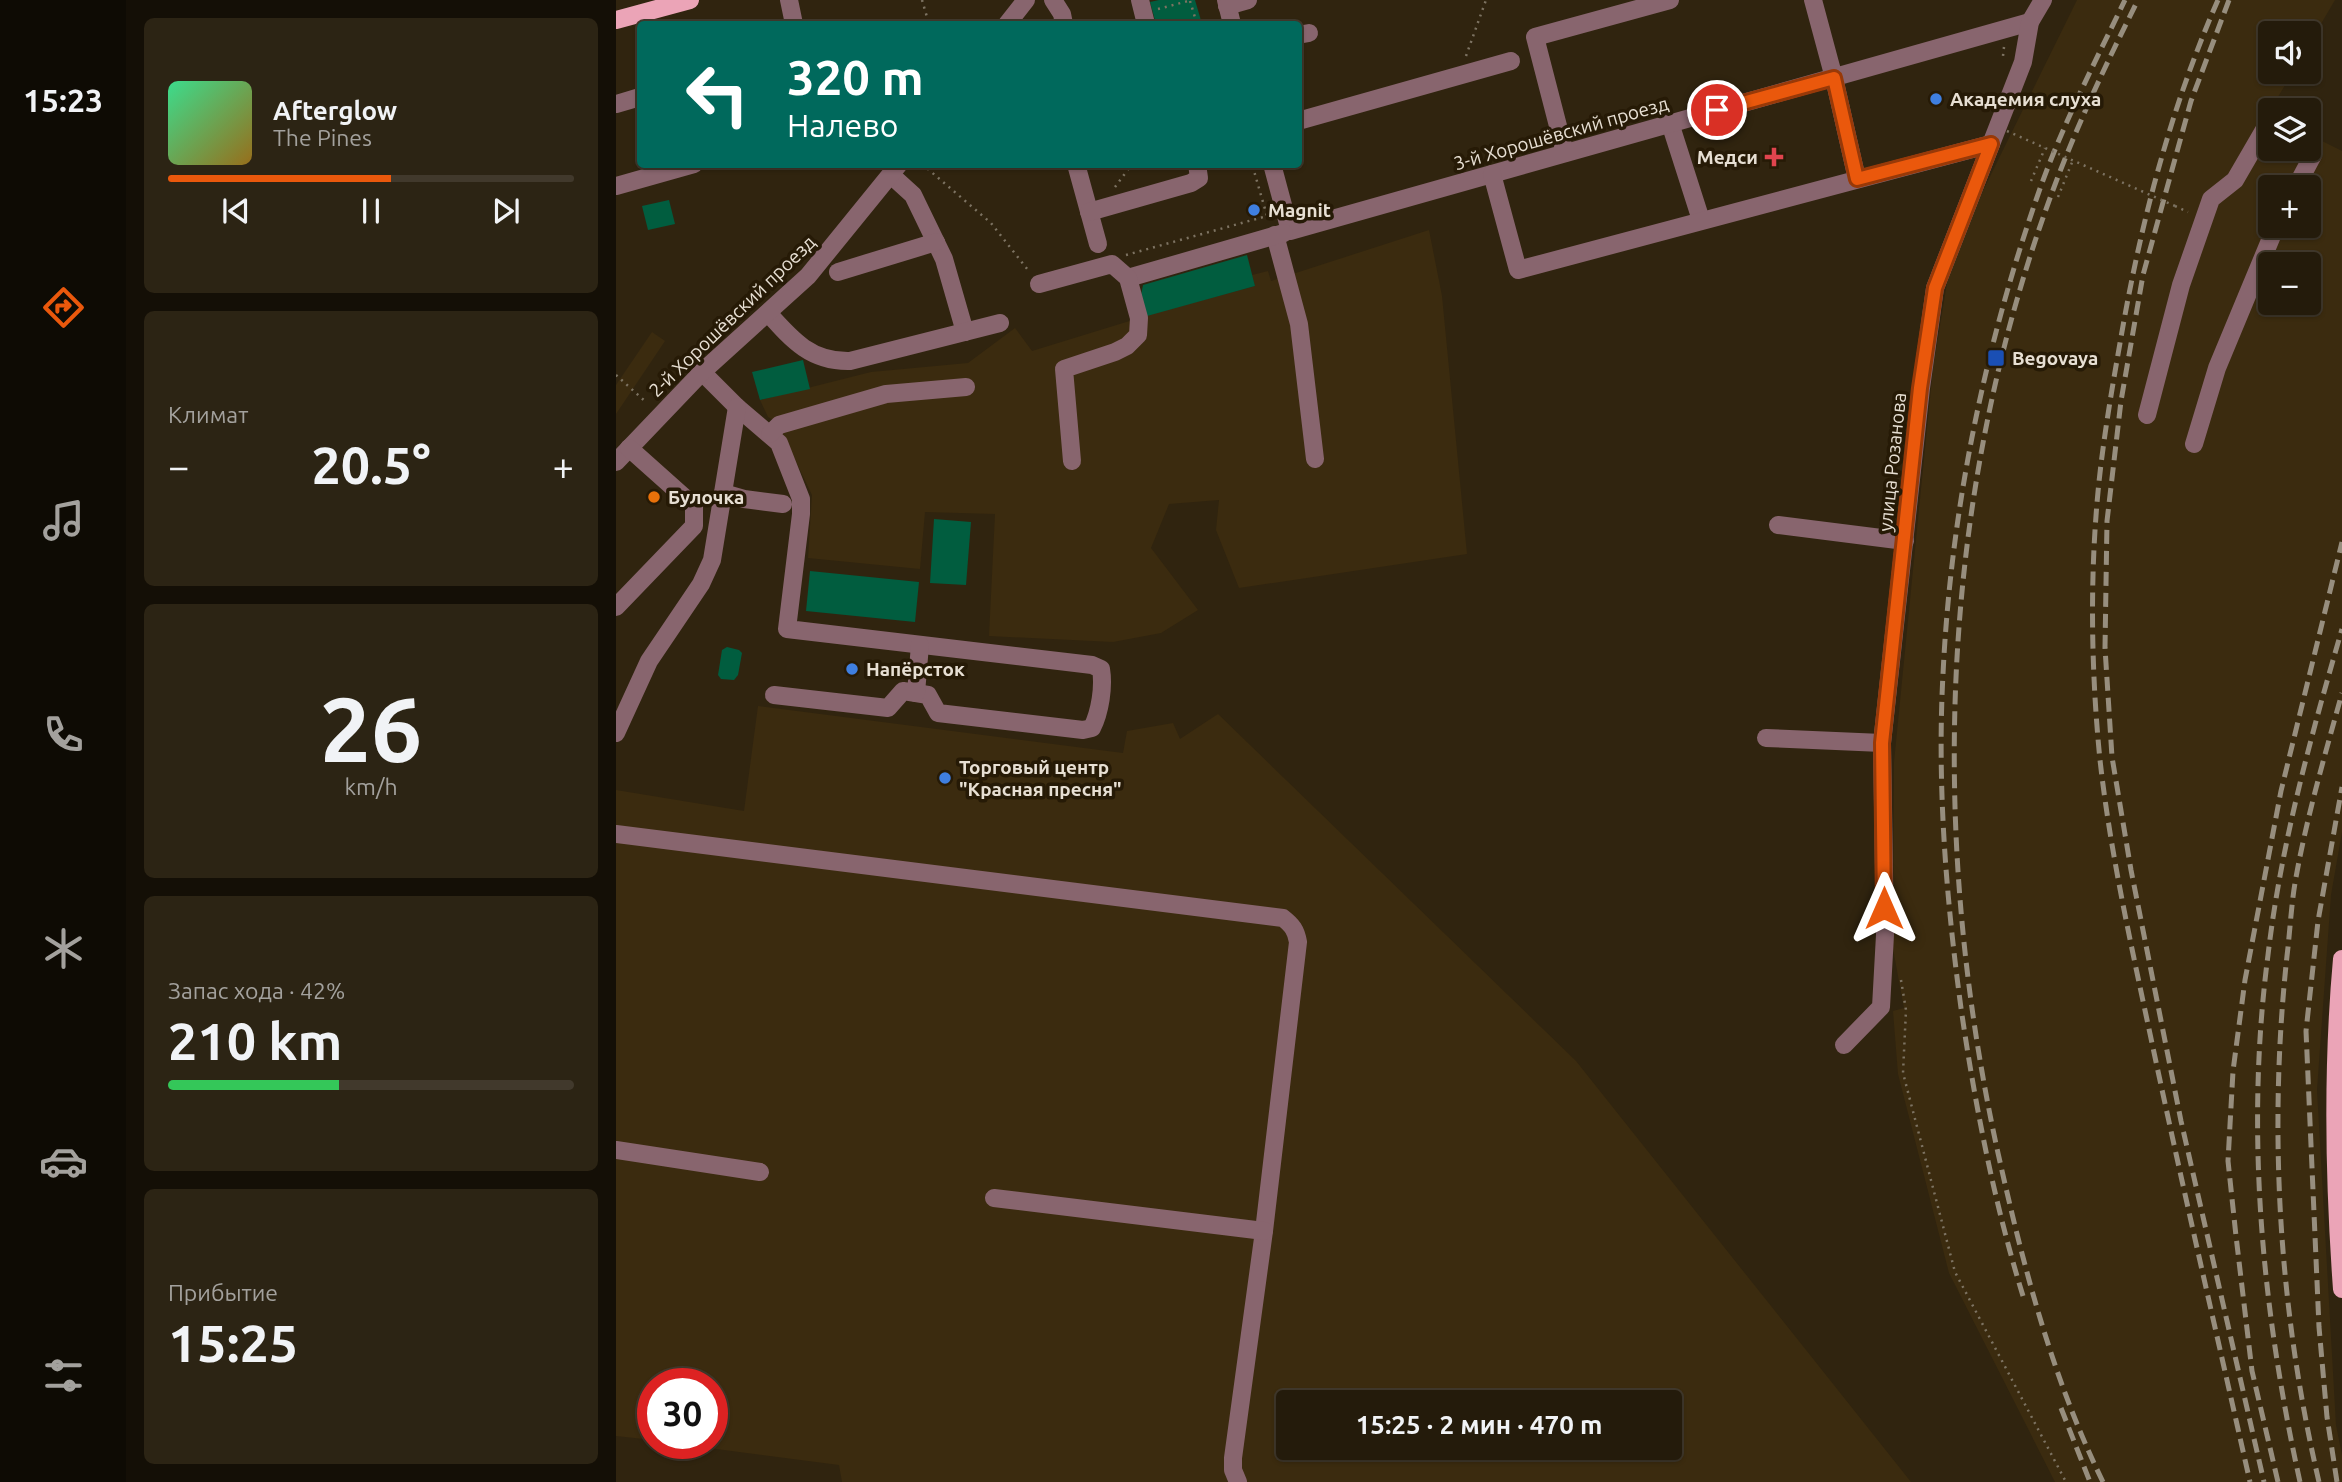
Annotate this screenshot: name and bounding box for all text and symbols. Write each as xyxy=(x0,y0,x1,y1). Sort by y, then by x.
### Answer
map controls xyxy=(2258,21,2321,315)
button: sound xyxy=(2258,21,2321,84)
icon: left xyxy=(672,49,763,140)
text: 320 m xyxy=(787,49,924,104)
pin xyxy=(1687,80,1747,140)
text: 15:23 xyxy=(23,82,103,118)
place label: Академия слуха xyxy=(1950,88,2101,110)
icon: arrive xyxy=(1698,91,1736,129)
marker: Академия слуха xyxy=(1928,91,1944,107)
street label: 3-й Хорошёвский проезд xyxy=(1451,92,1671,174)
text: Afterglow xyxy=(273,96,397,125)
button: layers xyxy=(2258,98,2321,161)
text: Налево xyxy=(787,107,899,143)
text: The Pines xyxy=(273,125,372,150)
place label: Медси xyxy=(1697,146,1758,168)
marker: Медси xyxy=(1764,147,1784,167)
button: + xyxy=(2258,175,2321,238)
icon: previous xyxy=(217,192,255,230)
icon: pause xyxy=(352,192,390,230)
icon: next xyxy=(487,192,525,230)
place label: Magnit xyxy=(1268,199,1331,221)
marker: Magnit xyxy=(1246,202,1262,218)
street label: 2-й Хорошёвский проезд xyxy=(644,231,820,401)
button: − xyxy=(2258,252,2321,315)
icon: directions xyxy=(39,283,88,332)
place label: Begovaya xyxy=(2012,347,2098,369)
marker: Begovaya xyxy=(1986,348,2006,368)
street label: улица Розанова xyxy=(1874,391,1910,533)
text: Климат xyxy=(168,402,248,427)
text: 20.5° xyxy=(311,436,431,494)
text: − xyxy=(168,445,189,487)
text: + xyxy=(553,445,574,487)
place label: Булочка xyxy=(668,486,744,508)
marker: Булочка xyxy=(646,489,662,505)
icon: music xyxy=(39,496,88,545)
place label: Напёрсток xyxy=(866,658,965,680)
marker: Напёрсток xyxy=(844,661,860,677)
text: 26 xyxy=(320,677,422,779)
icon: phone xyxy=(39,710,88,759)
place label: Торговый центр "Красная пресня" xyxy=(959,756,1122,800)
marker: Торговый центр "Красная пресня" xyxy=(937,770,953,786)
text: km/h xyxy=(344,774,398,799)
position arrow xyxy=(1847,871,1921,945)
icon: climate xyxy=(39,924,88,973)
text: Запас хода · 42% xyxy=(168,978,345,1003)
text: 210 km xyxy=(168,1012,342,1070)
icon: car xyxy=(39,1137,88,1186)
text: Прибытие xyxy=(168,1280,278,1305)
text: 15:25 xyxy=(168,1314,298,1372)
icon: filters xyxy=(39,1351,88,1400)
speed limit sign: 30 xyxy=(637,1368,728,1459)
text: 15:25 · 2 мин · 470 m xyxy=(1356,1410,1602,1439)

